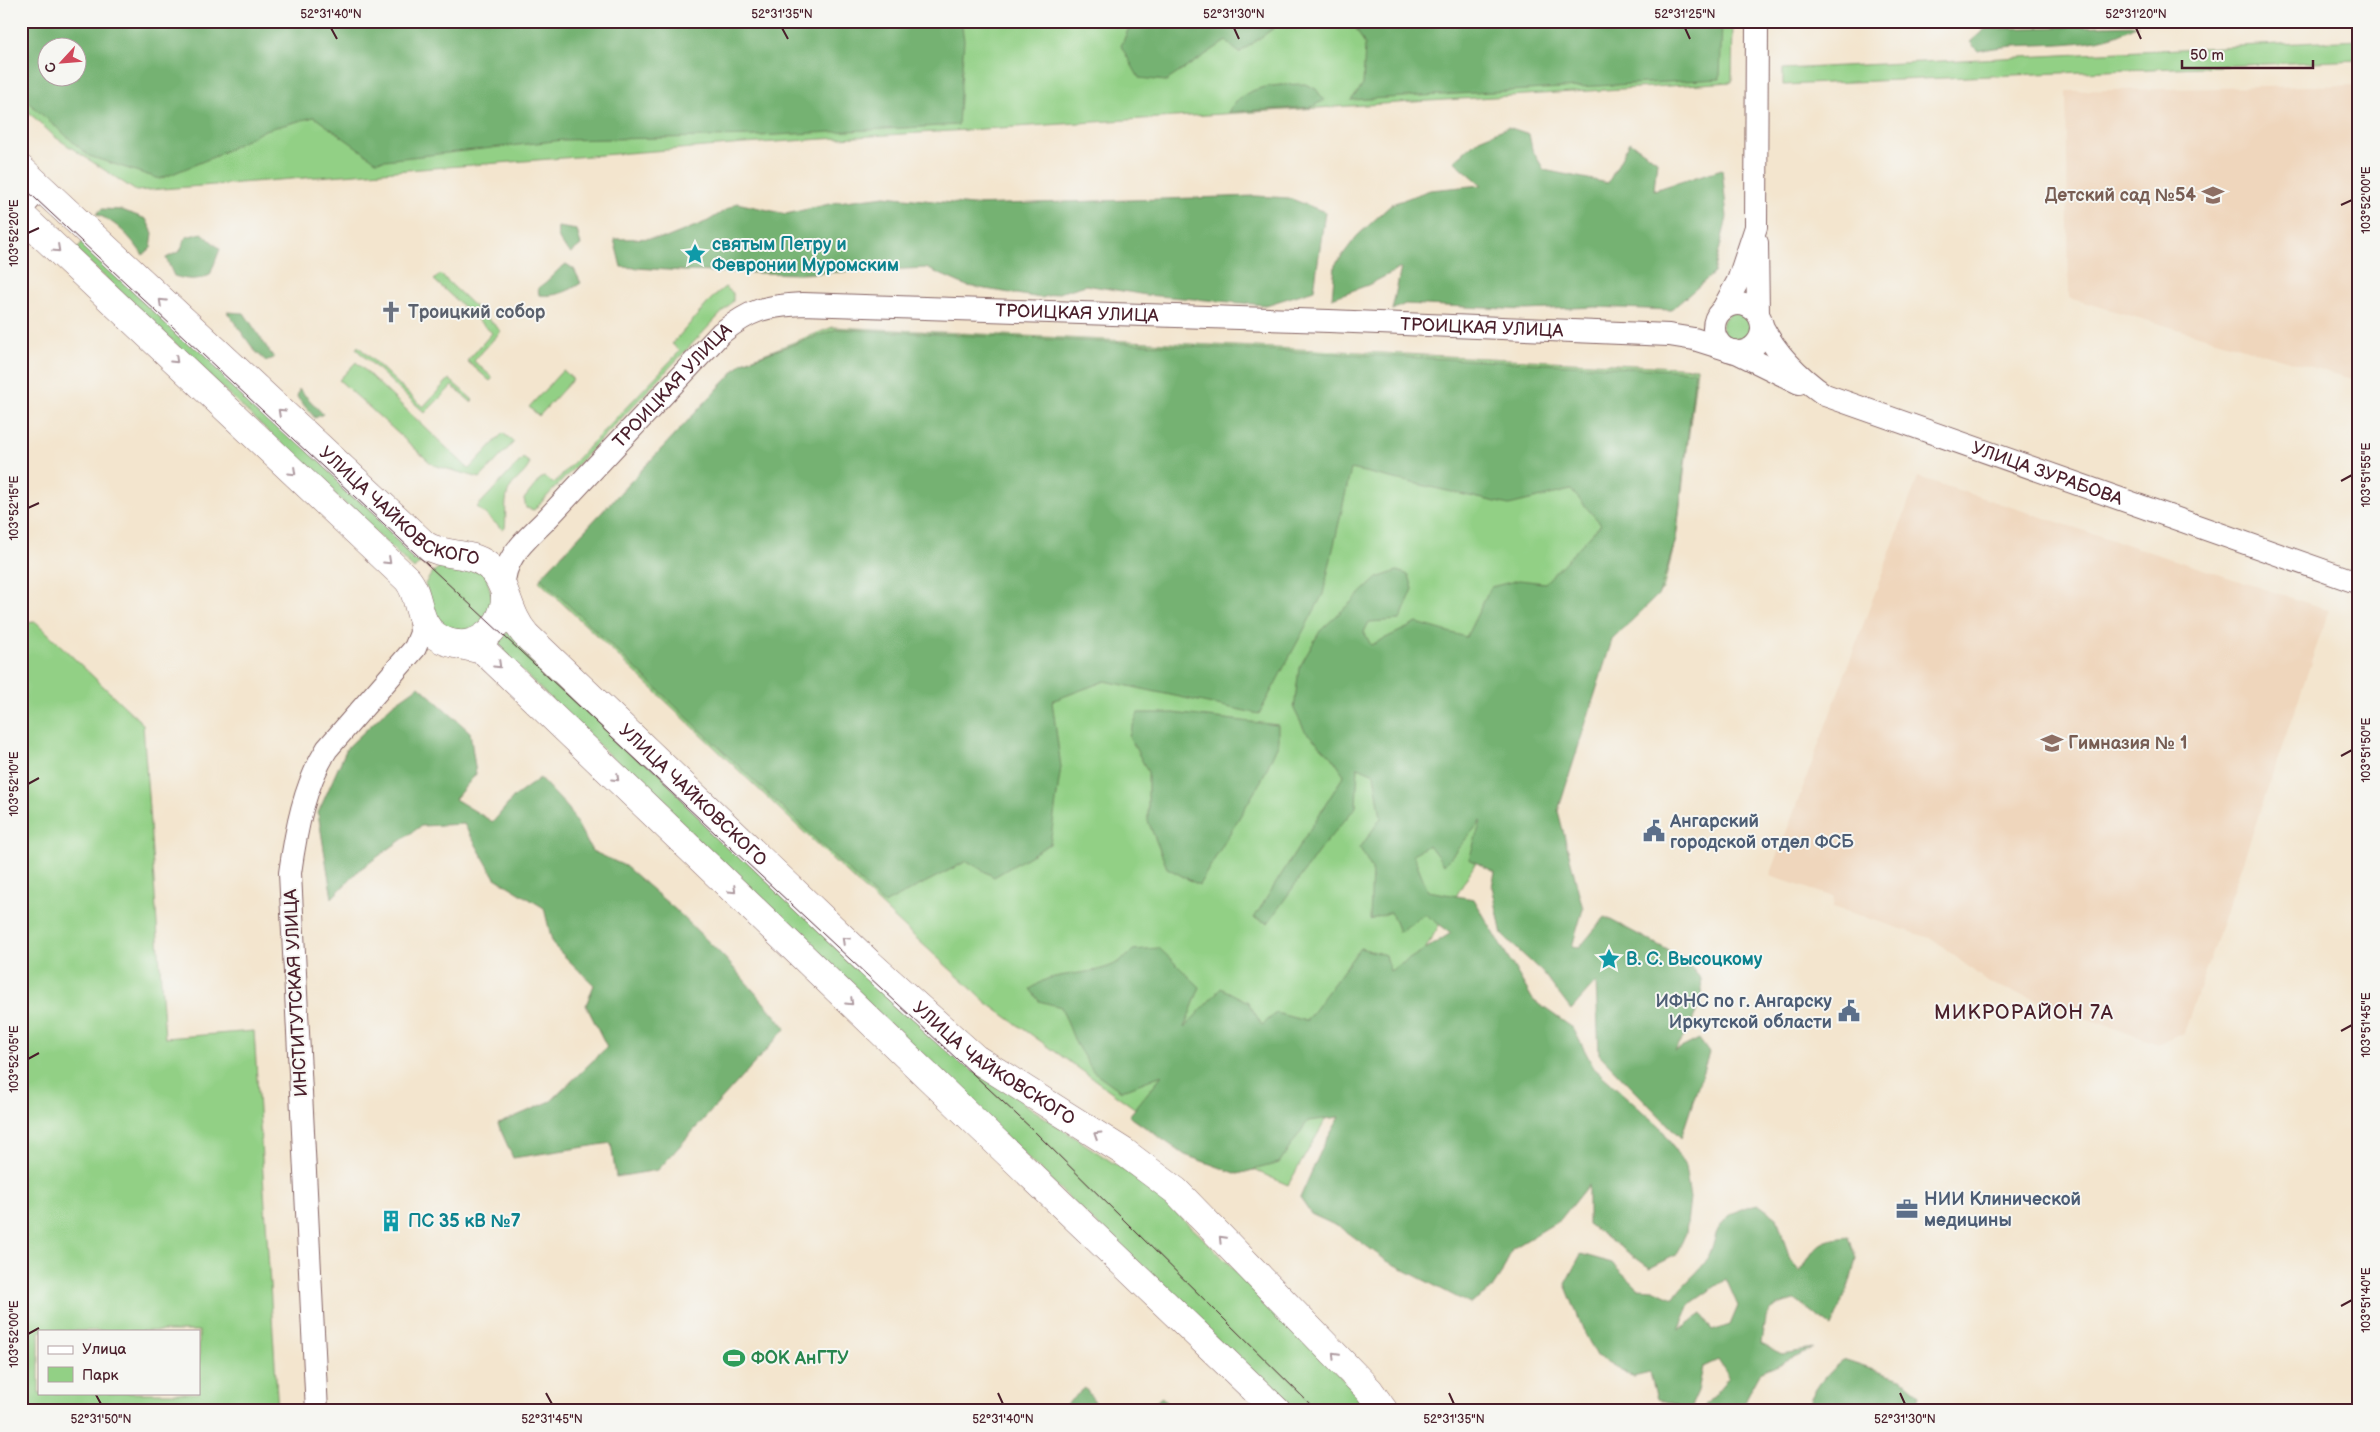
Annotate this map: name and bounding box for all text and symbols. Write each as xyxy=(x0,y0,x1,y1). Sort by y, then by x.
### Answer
text: 52°31'40"N xyxy=(300,7,362,22)
text: 52°31'35"N xyxy=(751,7,813,22)
text: 52°31'30"N xyxy=(1203,7,1265,22)
text: 52°31'25"N xyxy=(1654,7,1716,22)
text: 52°31'20"N xyxy=(2105,7,2167,22)
north arrow xyxy=(38,38,88,88)
scale bar xyxy=(2182,38,2314,70)
text: 50 m xyxy=(2190,46,2224,65)
text: С xyxy=(41,59,61,76)
text: 103°52'00"E xyxy=(2359,166,2374,234)
school or university icon: Детский сад №54 xyxy=(2200,182,2226,208)
place label: Детский сад №54 xyxy=(2045,185,2196,206)
text: 103°52'20"E xyxy=(7,199,22,267)
place label: святым Петру и Февронии Муромским xyxy=(712,234,899,276)
place icon: святым Петру и Февронии Муромским xyxy=(682,241,708,267)
one-way arrow xyxy=(51,243,60,252)
one-way arrow xyxy=(159,299,168,308)
church icon: Троицкий собор xyxy=(378,299,404,325)
street label: ТРОИЦКАЯ УЛИЦА xyxy=(995,300,1159,326)
place label: Троицкий собор xyxy=(408,302,546,323)
street label: ТРОИЦКАЯ УЛИЦА xyxy=(1400,313,1564,341)
street label: ТРОИЦКАЯ УЛИЦА xyxy=(608,318,735,452)
one-way arrow xyxy=(169,354,178,363)
one-way arrow xyxy=(278,409,287,418)
street label: УЛИЦА ЗУРАБОВА xyxy=(1969,437,2126,510)
street label: УЛИЦА ЧАЙКОВСКОГО xyxy=(315,442,482,570)
text: 103°51'55"E xyxy=(2359,443,2374,507)
one-way arrow xyxy=(287,466,296,475)
text: 103°52'15"E xyxy=(7,475,22,540)
one-way arrow xyxy=(382,555,391,564)
one-way arrow xyxy=(493,659,502,668)
text: 103°51'50"E xyxy=(2359,717,2374,782)
street label: УЛИЦА ЧАЙКОВСКОГО xyxy=(615,719,772,870)
school or university icon: Гимназия № 1 xyxy=(2039,730,2065,756)
place label: Гимназия № 1 xyxy=(2068,733,2188,754)
text: 103°52'10"E xyxy=(7,751,22,817)
one-way arrow xyxy=(610,772,619,781)
place label: Ангарский городской отдел ФСБ xyxy=(1669,811,1854,853)
public building icon: Ангарский городской отдел ФСБ xyxy=(1641,818,1667,844)
one-way arrow xyxy=(727,884,736,893)
street label: ИНСТИТУТСКАЯ УЛИЦА xyxy=(280,889,312,1097)
one-way arrow xyxy=(842,937,851,946)
place icon: В. С. Высоцкому xyxy=(1596,946,1622,972)
place label: В. С. Высоцкому xyxy=(1626,949,1763,970)
place label: ИФНС по г. Ангарску Иркутской области xyxy=(1656,991,1832,1033)
text: 103°51'45"E xyxy=(2359,992,2374,1058)
one-way arrow xyxy=(845,996,854,1005)
street label: УЛИЦА ЧАЙКОВСКОГО xyxy=(909,997,1079,1129)
public building icon: ИФНС по г. Ангарску Иркутской области xyxy=(1836,998,1862,1024)
district label: МИКРОРАЙОН 7А xyxy=(1934,1001,2114,1025)
text: 103°52'05"E xyxy=(7,1025,22,1093)
one-way arrow xyxy=(1094,1132,1103,1142)
place label: НИИ Клинической медицины xyxy=(1924,1189,2081,1231)
office icon: НИИ Клинической медицины xyxy=(1894,1196,1920,1222)
building icon: ПС 35 кВ №7 xyxy=(378,1208,404,1234)
place label: ПС 35 кВ №7 xyxy=(408,1211,521,1232)
one-way arrow xyxy=(1219,1235,1228,1244)
text: 103°51'40"E xyxy=(2359,1267,2374,1333)
text: 103°52'00"E xyxy=(7,1300,22,1368)
legend xyxy=(38,1330,200,1394)
text: Улица xyxy=(82,1340,127,1359)
sports icon: ФОК АнГТУ xyxy=(721,1345,747,1371)
place label: ФОК АнГТУ xyxy=(751,1348,849,1369)
one-way arrow xyxy=(1332,1352,1341,1361)
text: Парк xyxy=(82,1366,119,1385)
text: 52°31'50"N xyxy=(70,1412,132,1427)
text: 52°31'45"N xyxy=(521,1412,583,1427)
text: 52°31'40"N xyxy=(972,1412,1034,1427)
text: 52°31'35"N xyxy=(1423,1412,1485,1427)
text: 52°31'30"N xyxy=(1874,1412,1936,1427)

